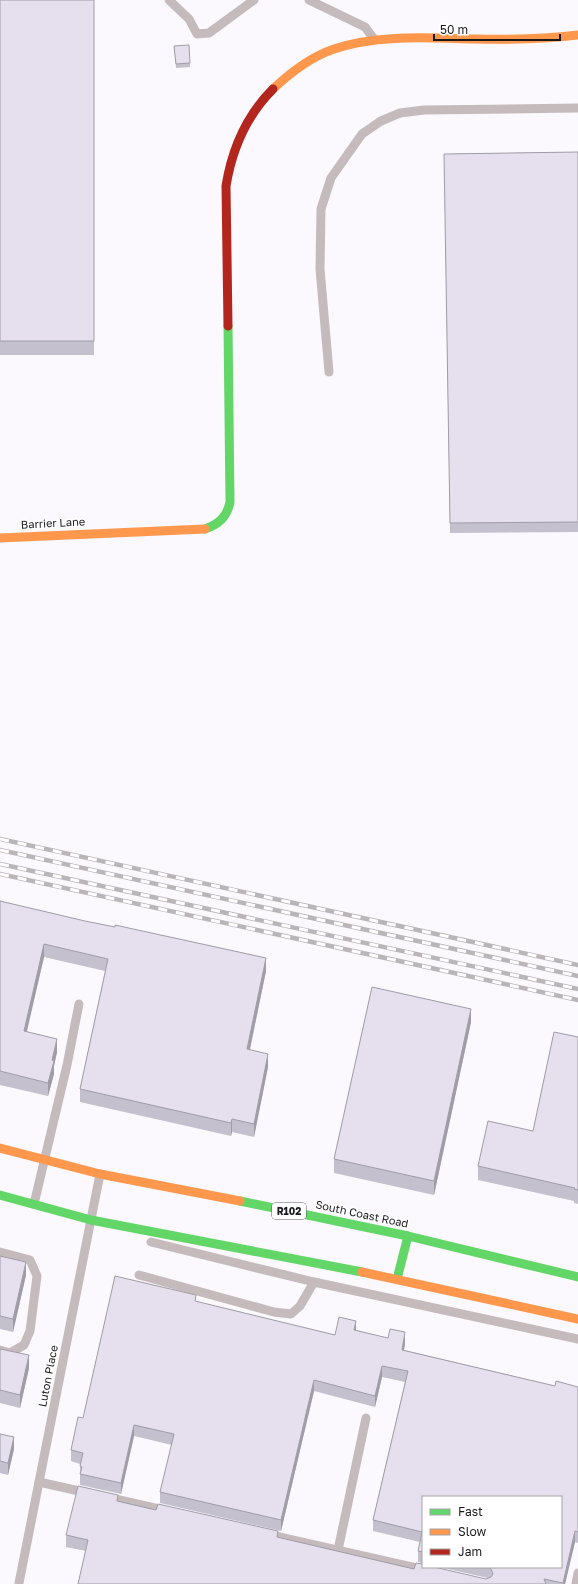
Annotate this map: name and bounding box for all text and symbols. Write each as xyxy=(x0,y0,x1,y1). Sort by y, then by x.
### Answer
scale bar xyxy=(434,16,560,42)
text: 50 m xyxy=(440,22,468,37)
street label: Barrier Lane xyxy=(21,514,85,531)
street label: South Coast Road xyxy=(315,1197,410,1230)
road number: R102 xyxy=(272,1203,306,1219)
street label: Luton Place xyxy=(35,1344,60,1408)
legend xyxy=(422,1496,562,1568)
text: Fast xyxy=(458,1504,483,1519)
text: Slow xyxy=(458,1524,486,1539)
text: Jam xyxy=(458,1544,482,1559)

